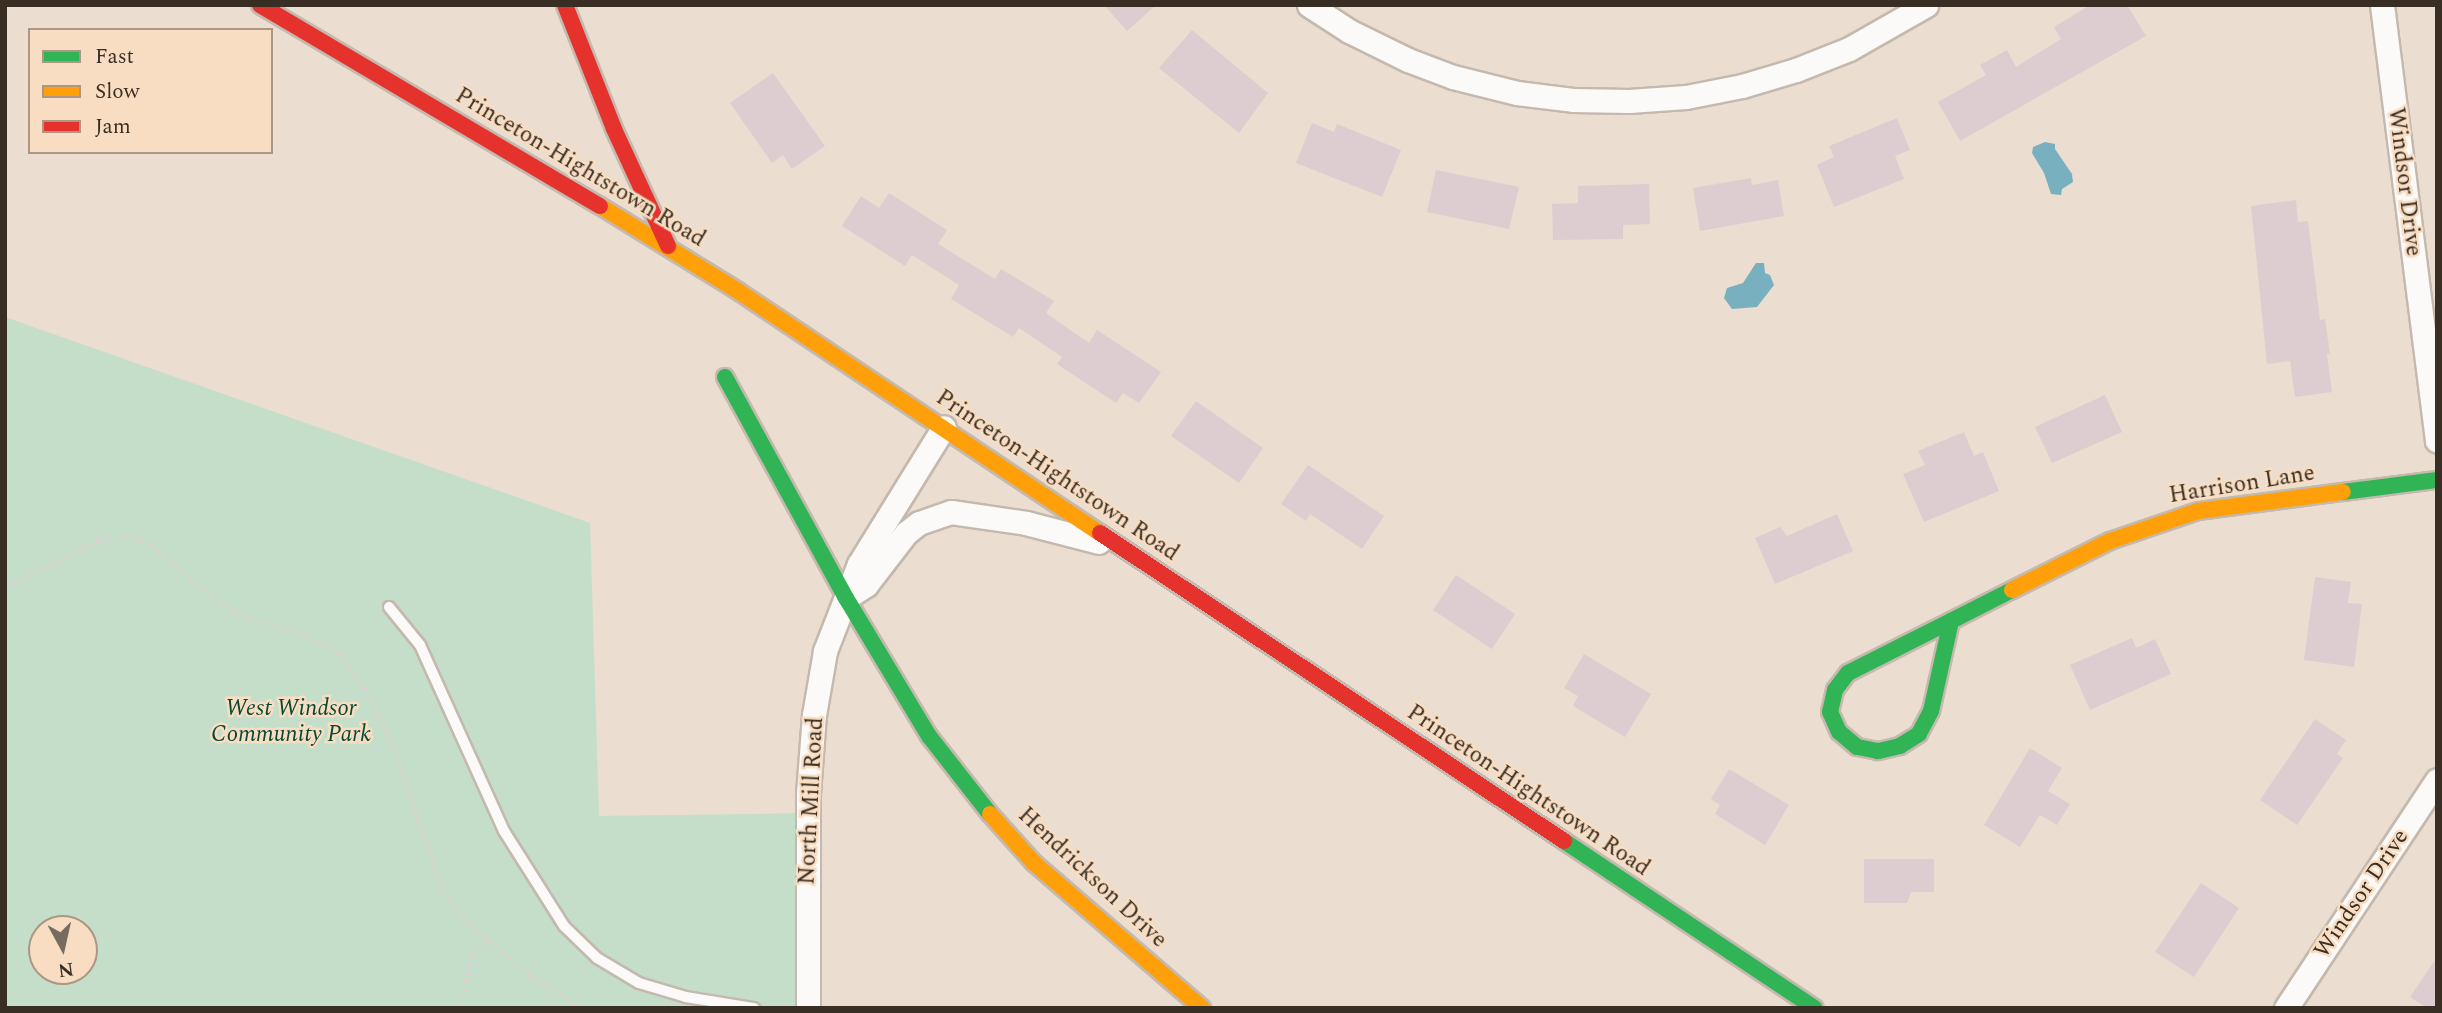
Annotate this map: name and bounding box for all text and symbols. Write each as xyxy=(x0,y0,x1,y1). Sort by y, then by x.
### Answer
legend xyxy=(28,28,273,154)
text: Fast xyxy=(95,41,134,73)
text: Slow xyxy=(95,76,139,108)
street label: Princeton-Hightstown Road xyxy=(450,82,710,254)
street label: Windsor Drive xyxy=(2381,106,2427,258)
text: Jam xyxy=(95,111,131,143)
street label: Princeton-Hightstown Road xyxy=(930,384,1184,568)
street label: Harrison Lane xyxy=(2167,460,2317,510)
park label: West Windsor Community Park xyxy=(211,695,371,749)
street label: Princeton-Hightstown Road xyxy=(1401,699,1655,883)
street label: North Mill Road xyxy=(794,717,830,885)
street label: Hendrickson Drive xyxy=(1012,802,1172,954)
street label: Windsor Drive xyxy=(2309,824,2415,964)
north arrow xyxy=(28,915,98,985)
text: N xyxy=(56,954,75,985)

